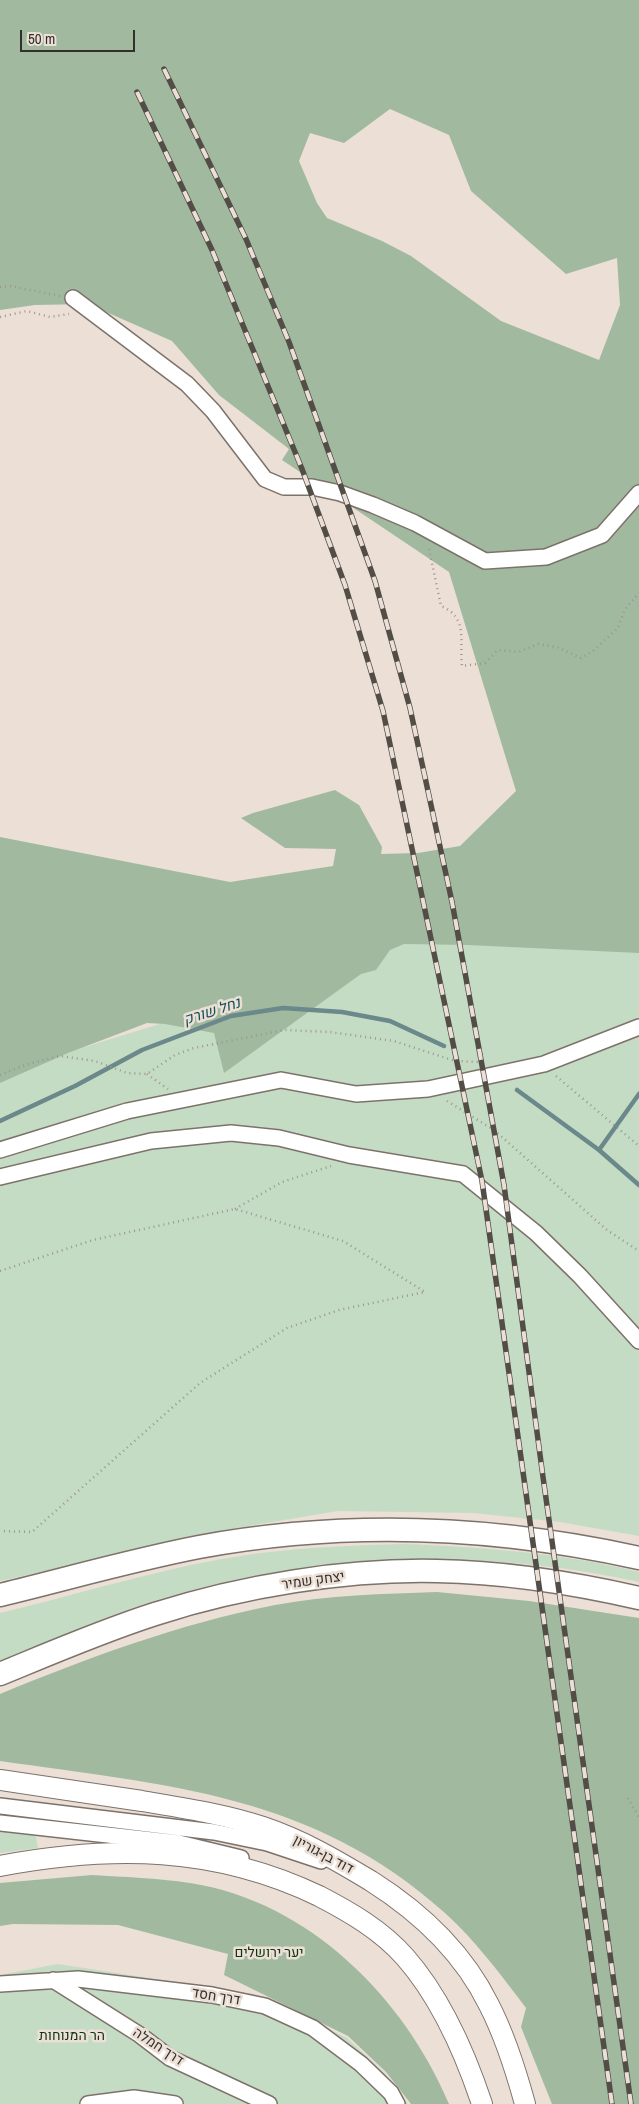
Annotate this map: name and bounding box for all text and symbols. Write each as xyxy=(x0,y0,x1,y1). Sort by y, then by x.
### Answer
scale bar xyxy=(22,20,138,52)
text: 50 m xyxy=(28,28,55,49)
water label: נחל שורק xyxy=(181,994,243,1030)
street label: יצחק שמיר xyxy=(280,1568,346,1594)
street label: דוד בן-גוריון xyxy=(290,1832,356,1878)
park label: יער ירושלים xyxy=(234,1945,304,1961)
street label: דרך חסד xyxy=(190,1985,242,2009)
street label: דרך חמלה xyxy=(129,2024,187,2070)
park label: הר המנוחות xyxy=(39,2028,105,2044)

